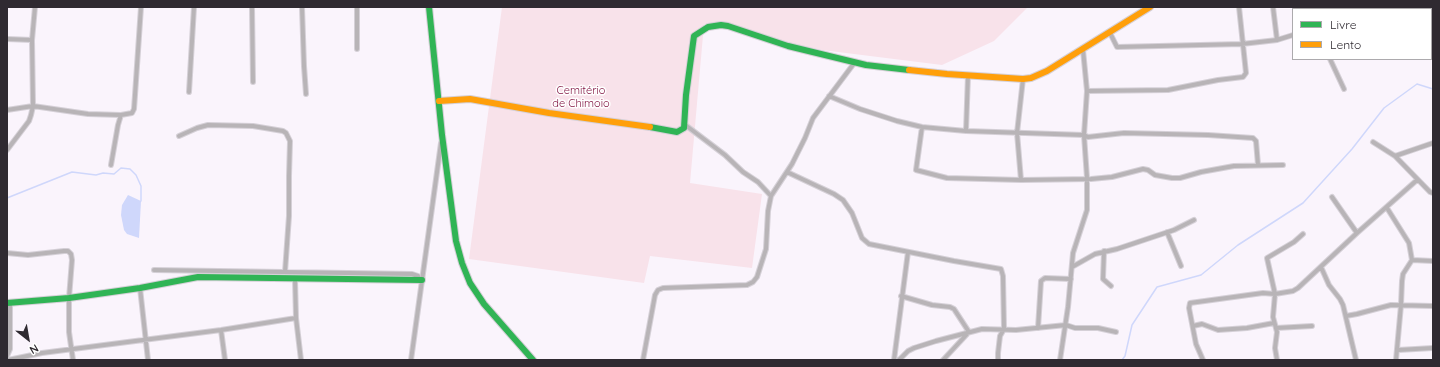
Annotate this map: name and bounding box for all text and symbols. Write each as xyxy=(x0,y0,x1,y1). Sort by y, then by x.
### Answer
legend xyxy=(1292,8,1432,60)
text: Livre xyxy=(1330,17,1356,32)
text: Lento xyxy=(1330,37,1361,52)
park label: Cemitério de Chimoio xyxy=(552,84,610,110)
north arrow xyxy=(8,319,48,359)
text: N xyxy=(27,341,41,357)

